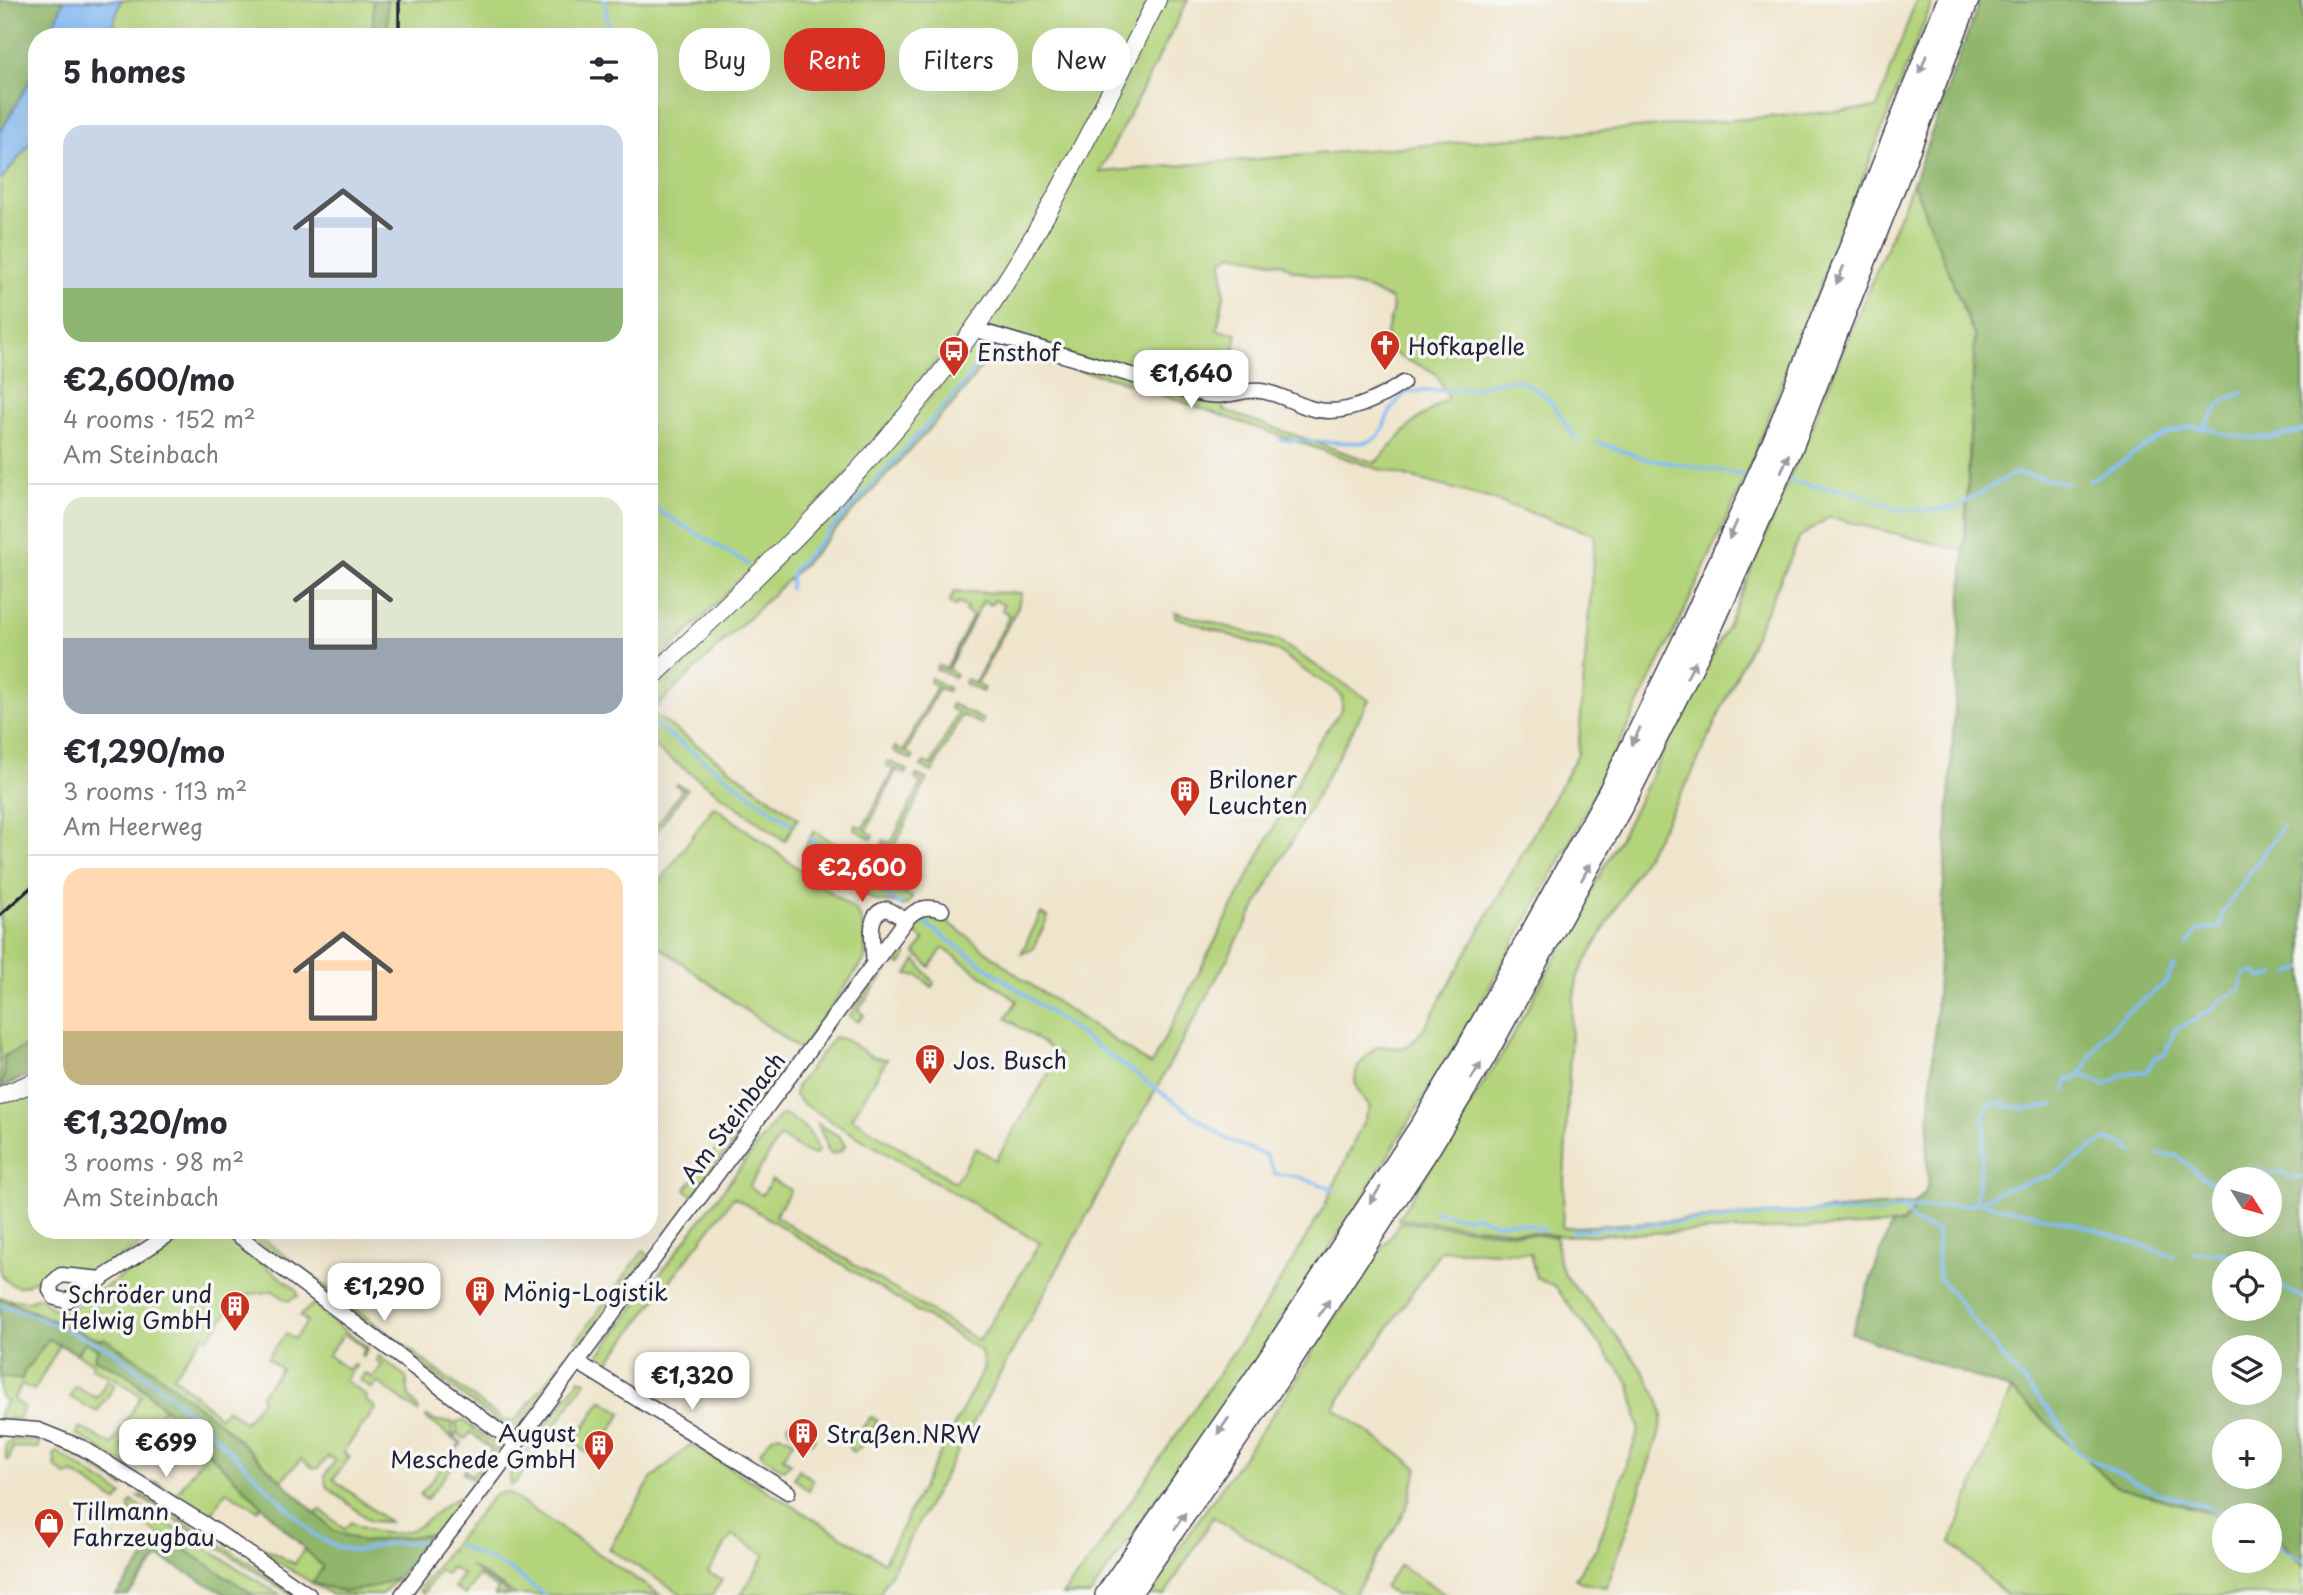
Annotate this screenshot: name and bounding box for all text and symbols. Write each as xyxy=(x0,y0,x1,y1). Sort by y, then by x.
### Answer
chip: Buy xyxy=(679,28,770,91)
chip: Rent xyxy=(784,28,885,91)
chip: Filters xyxy=(899,28,1018,91)
chip: New xyxy=(1032,28,1130,91)
text: 5 homes xyxy=(63,48,186,93)
icon: filters xyxy=(585,51,623,89)
one-way arrow xyxy=(1917,53,1928,74)
icon: home xyxy=(280,170,406,296)
one-way arrow xyxy=(1834,265,1845,286)
church icon: Hofkapelle xyxy=(1368,328,1402,372)
place label: Hofkapelle xyxy=(1408,328,1525,363)
bus stop icon: Ensthof xyxy=(937,334,971,378)
place label: Ensthof xyxy=(977,334,1062,369)
pin: €1,640 xyxy=(1134,350,1248,410)
text: €1,640 xyxy=(1150,355,1232,390)
text: €2,600/mo xyxy=(63,356,235,401)
text: 4 rooms · 152 m² xyxy=(63,401,256,436)
text: Am Steinbach xyxy=(63,436,219,471)
one-way arrow xyxy=(1779,453,1791,473)
one-way arrow xyxy=(1727,520,1738,541)
icon: home xyxy=(280,542,406,668)
one-way arrow xyxy=(1685,660,1697,680)
one-way arrow xyxy=(1631,726,1642,746)
text: €1,290/mo xyxy=(63,728,225,773)
place label: Briloner Leuchten xyxy=(1208,761,1308,822)
text: 3 rooms · 113 m² xyxy=(63,773,247,808)
building icon: Briloner Leuchten xyxy=(1168,774,1202,818)
text: Am Heerweg xyxy=(63,808,203,843)
pin: €2,600 xyxy=(805,844,919,904)
text: €2,600 xyxy=(818,849,906,884)
one-way arrow xyxy=(1580,862,1592,882)
icon: home xyxy=(280,913,406,1039)
building icon: Jos. Busch xyxy=(913,1042,947,1086)
place label: Jos. Busch xyxy=(953,1042,1067,1077)
street label: Am Steinbach xyxy=(671,1044,793,1190)
one-way arrow xyxy=(1470,1061,1482,1080)
text: €1,320/mo xyxy=(63,1099,227,1144)
text: 3 rooms · 98 m² xyxy=(63,1144,244,1179)
north arrow xyxy=(2212,1167,2282,1237)
map controls xyxy=(2212,1167,2282,1573)
text: Am Steinbach xyxy=(63,1179,219,1214)
one-way arrow xyxy=(1369,1186,1382,1205)
button: locate xyxy=(2212,1251,2282,1321)
pin: €1,290 xyxy=(327,1264,441,1323)
text: €1,290 xyxy=(344,1268,424,1303)
building icon: Mönig-Logistik xyxy=(463,1274,497,1318)
place label: Mönig-Logistik xyxy=(503,1274,668,1309)
place label: Schröder und Helwig GmbH xyxy=(61,1276,212,1337)
building icon: Schröder und Helwig GmbH xyxy=(218,1289,252,1333)
one-way arrow xyxy=(1317,1299,1330,1318)
button: layers xyxy=(2212,1335,2282,1405)
pin: €1,320 xyxy=(635,1352,749,1412)
text: €1,320 xyxy=(651,1357,733,1392)
place label: August Meschede GmbH xyxy=(390,1415,576,1476)
building icon: Straßen.NRW xyxy=(786,1416,820,1460)
place label: Straßen.NRW xyxy=(826,1416,981,1451)
one-way arrow xyxy=(1216,1417,1230,1435)
button: + xyxy=(2212,1419,2282,1489)
pin: €699 xyxy=(125,1420,207,1479)
text: €699 xyxy=(135,1424,197,1459)
building icon: August Meschede GmbH xyxy=(582,1428,616,1472)
place label: Tillmann Fahrzeugbau xyxy=(72,1493,215,1554)
button: − xyxy=(2212,1503,2282,1573)
shop icon: Tillmann Fahrzeugbau xyxy=(32,1506,66,1550)
one-way arrow xyxy=(1173,1512,1187,1530)

